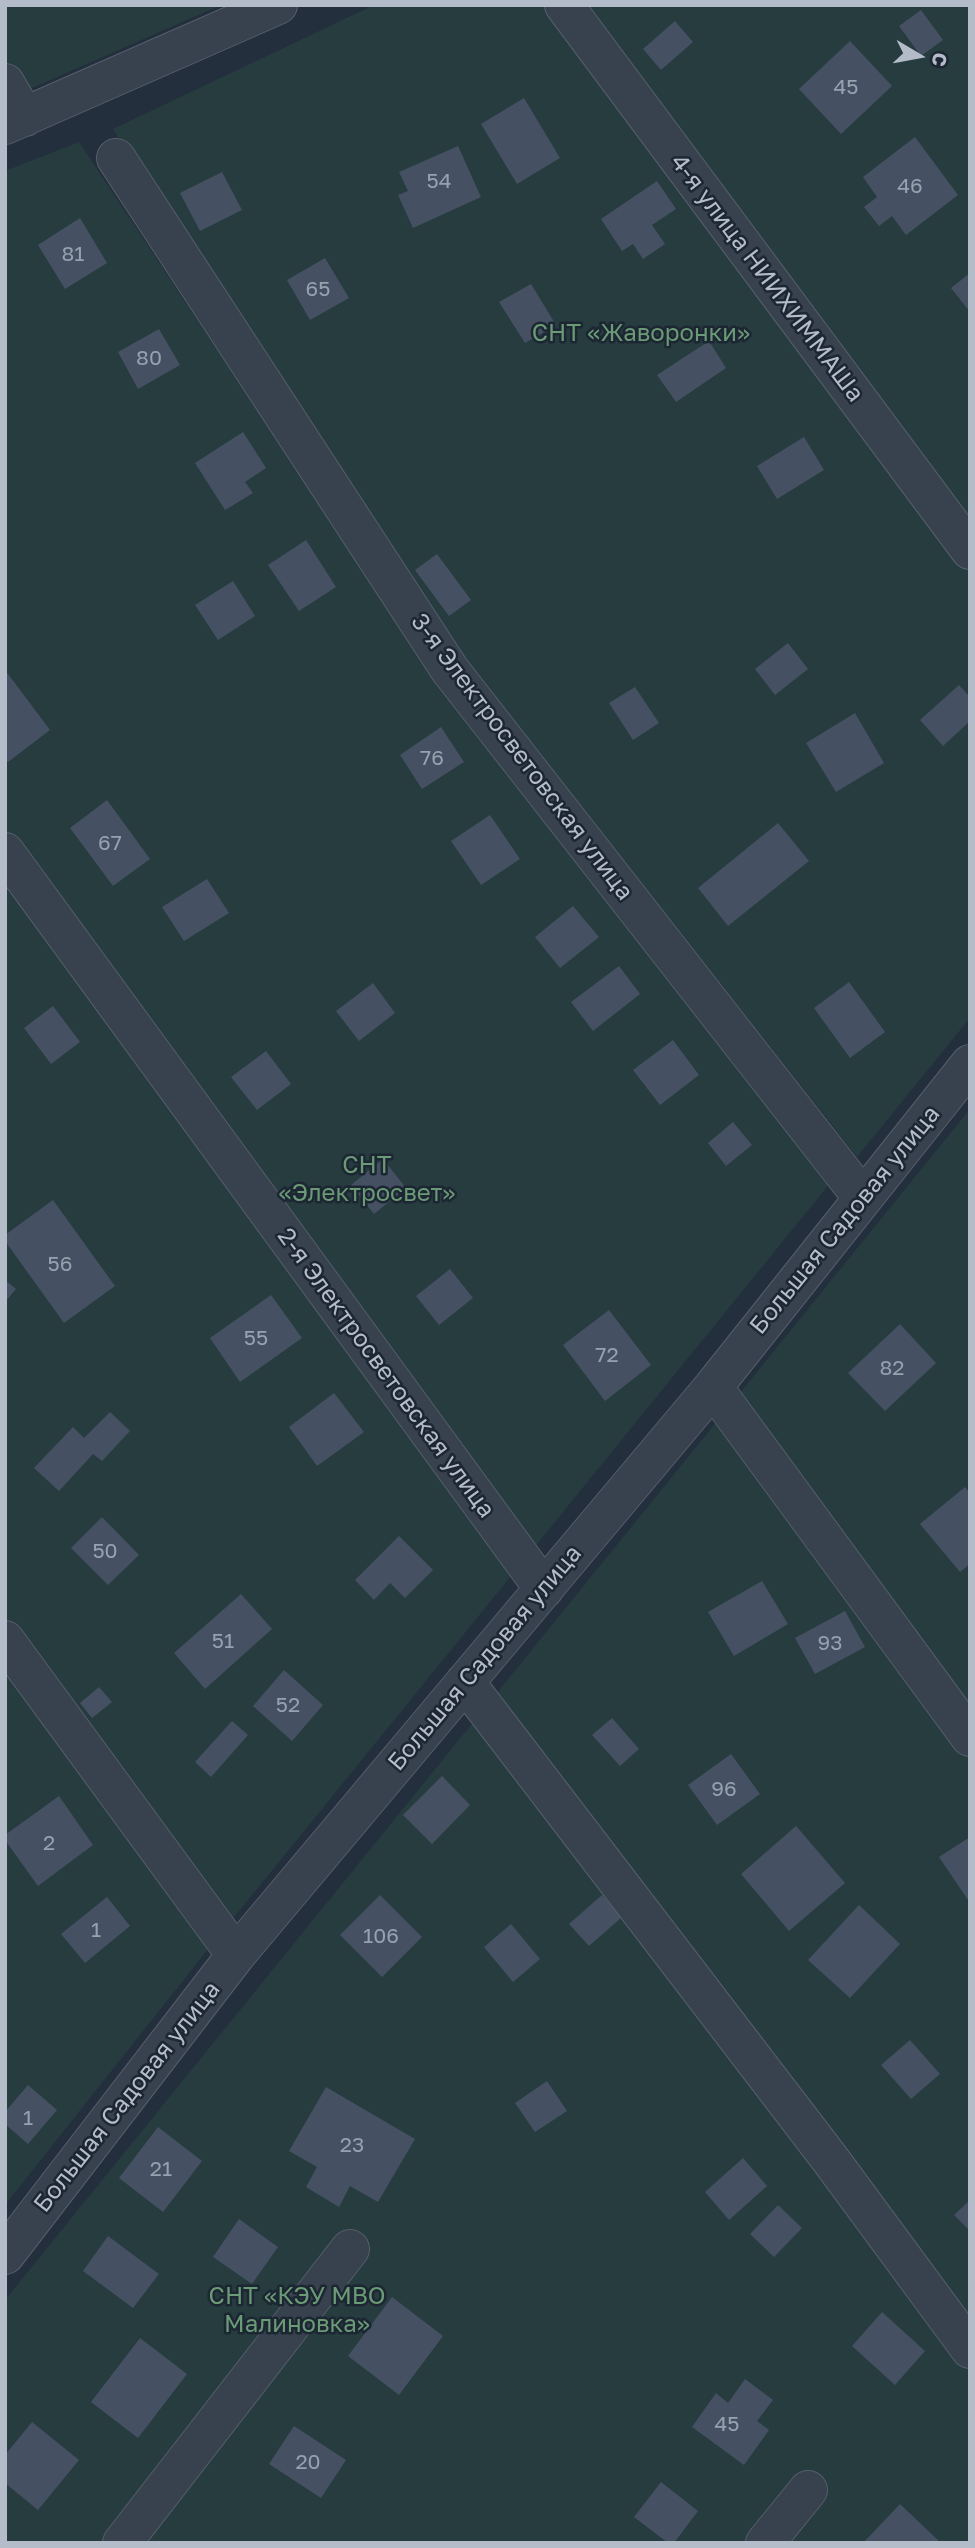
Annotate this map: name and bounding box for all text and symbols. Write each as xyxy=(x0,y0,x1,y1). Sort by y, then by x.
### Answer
north arrow xyxy=(884,21,954,91)
text: С xyxy=(928,51,953,68)
house number: 45 xyxy=(834,74,858,100)
street label: 4-я улица НИИХИММАШа xyxy=(664,148,870,408)
house number: 54 xyxy=(427,168,451,194)
house number: 46 xyxy=(897,173,923,199)
house number: 81 xyxy=(62,241,84,267)
house number: 65 xyxy=(306,276,330,302)
park label: СНТ «Жаворонки» xyxy=(532,319,750,347)
house number: 80 xyxy=(136,345,162,371)
street label: 3-я Электросветовская улица xyxy=(405,608,639,906)
house number: 76 xyxy=(420,745,444,771)
house number: 67 xyxy=(98,830,122,856)
street label: Большая Садовая улица xyxy=(744,1100,946,1340)
park label: СНТ «Электросвет» xyxy=(279,1151,455,1207)
street label: 2-я Электросветовская улица xyxy=(271,1223,501,1523)
house number: 56 xyxy=(48,1251,72,1277)
house number: 55 xyxy=(244,1325,268,1351)
house number: 72 xyxy=(595,1342,619,1368)
house number: 82 xyxy=(880,1355,904,1381)
house number: 50 xyxy=(92,1538,118,1564)
street label: Большая Садовая улица xyxy=(382,1539,588,1777)
house number: 51 xyxy=(212,1628,234,1654)
house number: 93 xyxy=(818,1630,842,1656)
house number: 52 xyxy=(276,1692,300,1718)
house number: 96 xyxy=(711,1776,737,1802)
house number: 2 xyxy=(43,1830,55,1856)
house number: 1 xyxy=(91,1917,101,1943)
house number: 106 xyxy=(363,1923,399,1949)
street label: Большая Садовая улица xyxy=(28,1976,226,2218)
house number: 1 xyxy=(23,2105,33,2131)
house number: 23 xyxy=(340,2132,364,2158)
house number: 21 xyxy=(150,2156,172,2182)
park label: СНТ «КЭУ МВО Малиновка» xyxy=(209,2282,385,2338)
house number: 45 xyxy=(715,2411,739,2437)
house number: 20 xyxy=(295,2449,321,2475)

